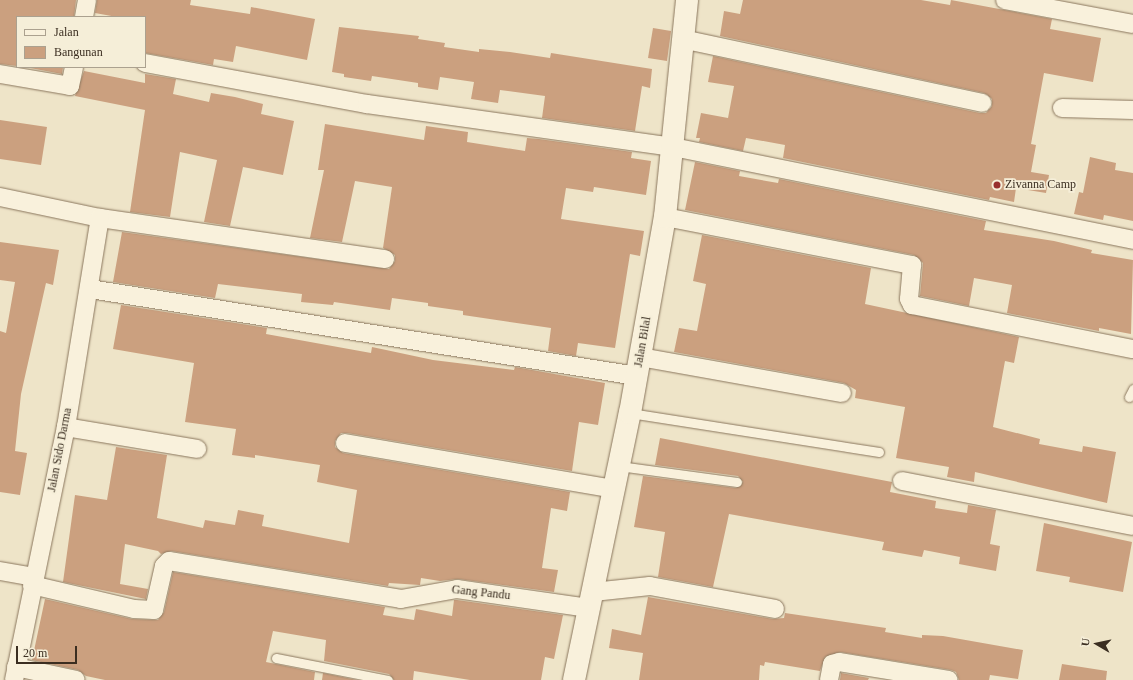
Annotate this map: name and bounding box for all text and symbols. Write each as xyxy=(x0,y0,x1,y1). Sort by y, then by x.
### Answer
legend xyxy=(16,16,146,68)
text: Jalan xyxy=(54,25,79,39)
text: Bangunan xyxy=(54,45,103,59)
place label: Zivanna Camp xyxy=(1005,178,1076,192)
marker: Zivanna Camp xyxy=(992,180,1002,190)
street label: Jalan Bilal xyxy=(631,316,655,368)
street label: Jalan Sido Darma xyxy=(45,407,75,493)
street label: Gang Pandu xyxy=(451,583,511,603)
north arrow xyxy=(1077,624,1117,664)
text: U xyxy=(1079,637,1092,647)
scale bar xyxy=(18,638,79,664)
text: 20 m xyxy=(23,646,47,660)

